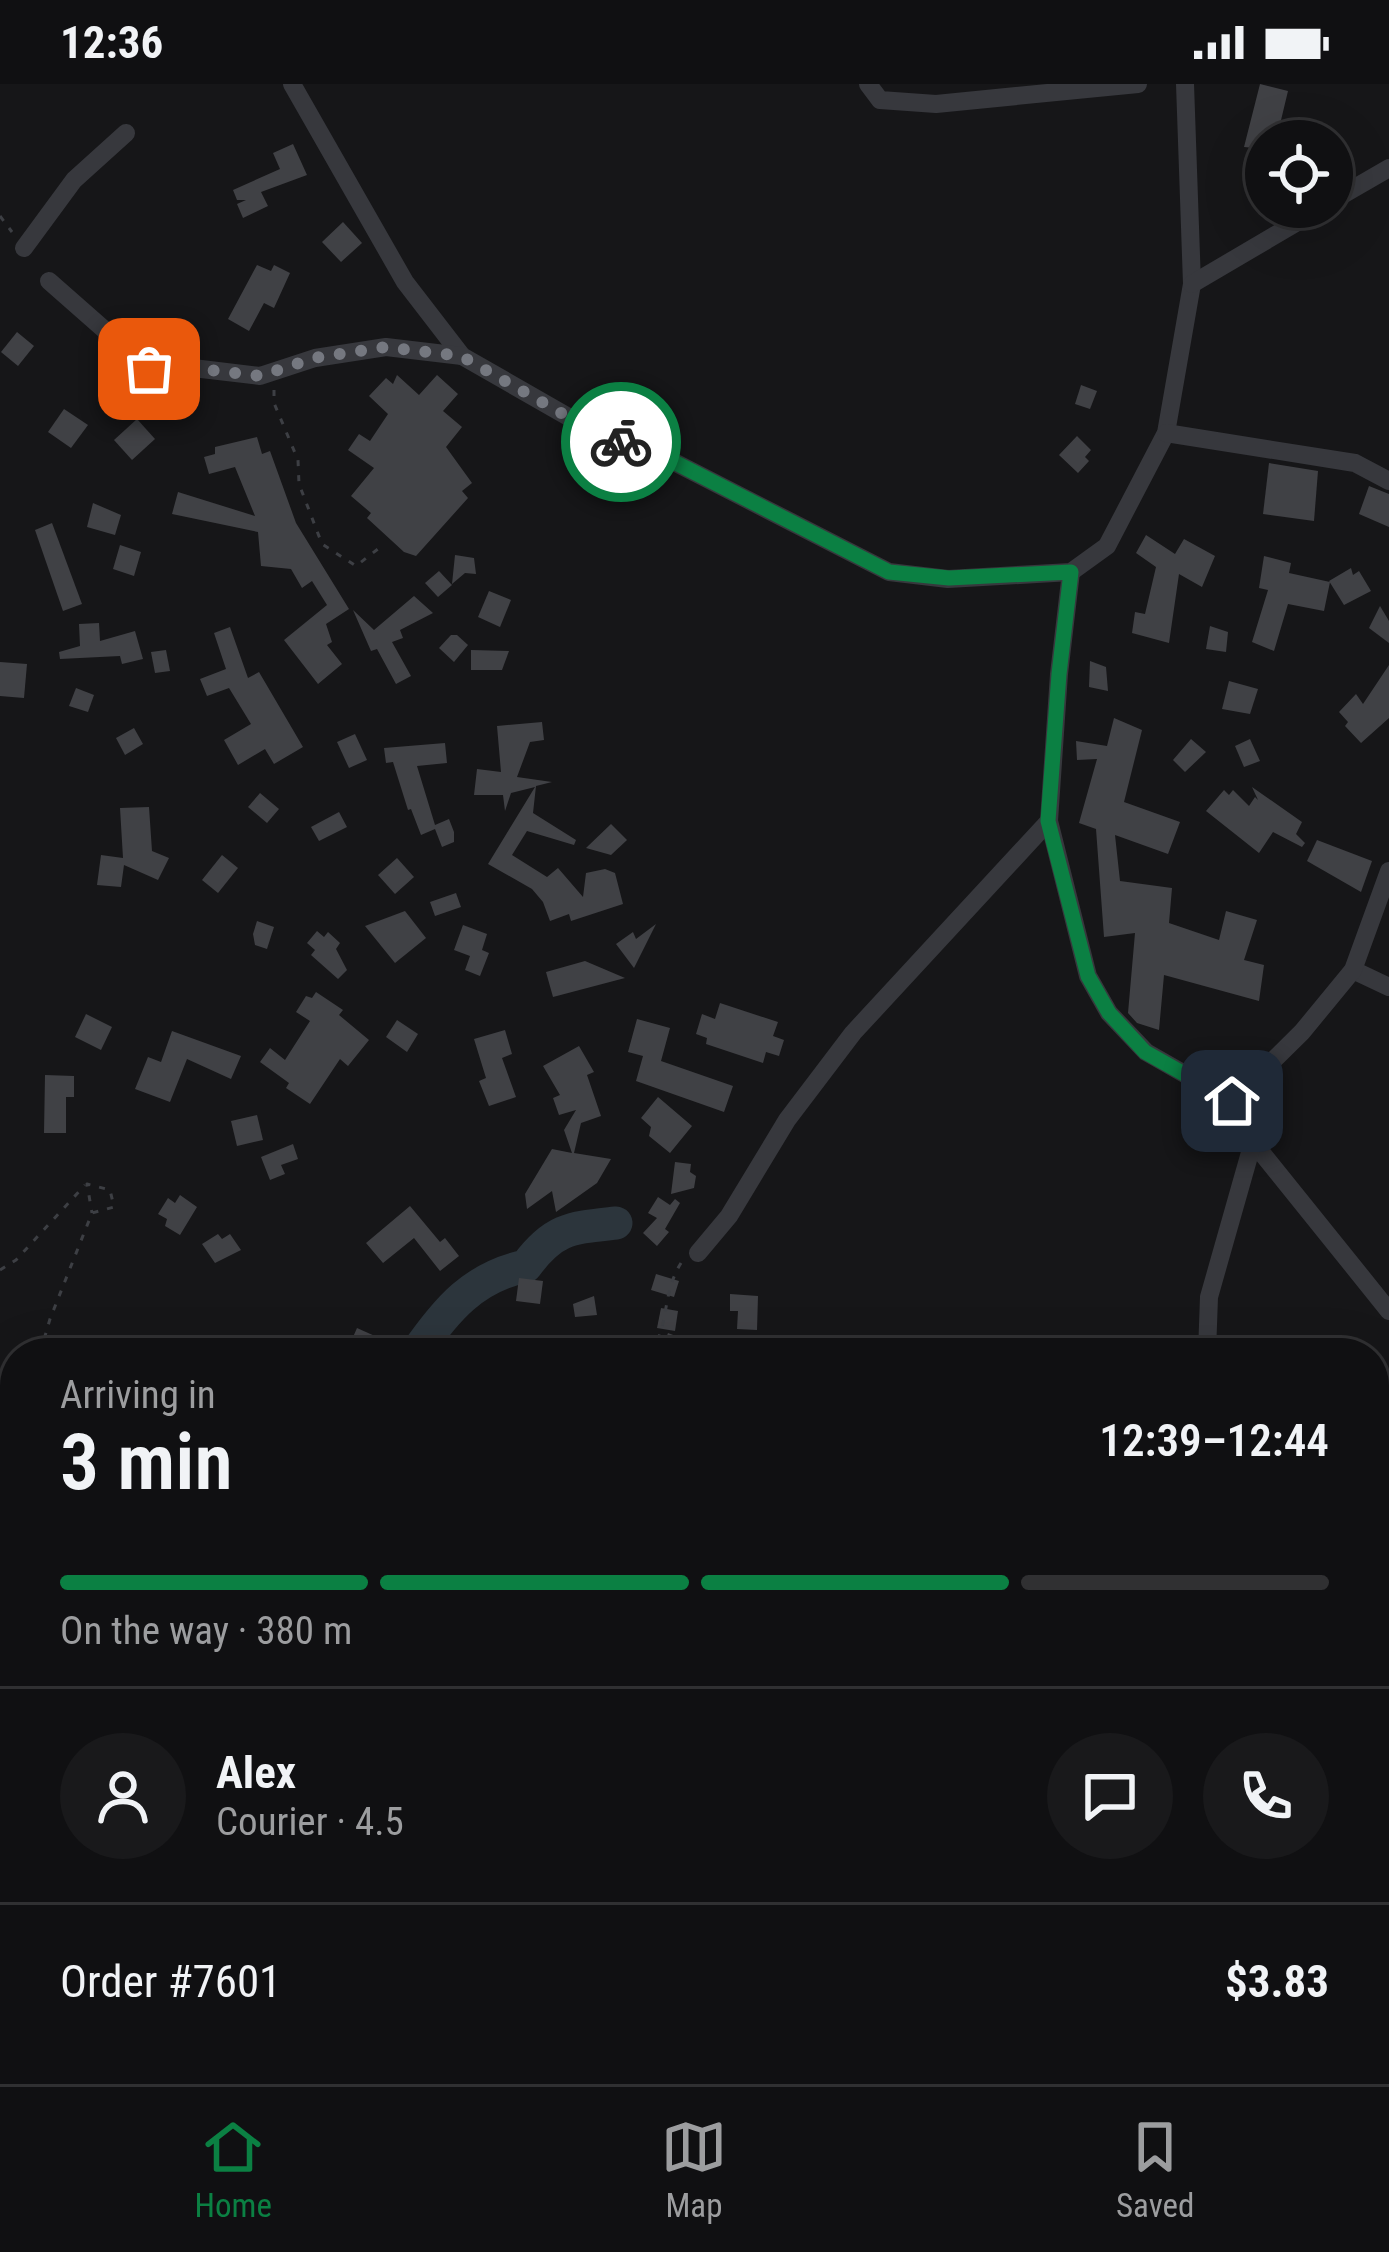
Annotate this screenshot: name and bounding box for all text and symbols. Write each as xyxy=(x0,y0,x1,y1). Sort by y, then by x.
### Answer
text: 12:36 xyxy=(60,16,163,69)
map controls xyxy=(1245,120,1353,228)
button: locate xyxy=(1245,120,1353,228)
pin xyxy=(98,318,200,420)
icon: bag xyxy=(116,336,182,402)
courier xyxy=(561,382,681,502)
icon: bike xyxy=(588,409,654,475)
pin xyxy=(1181,1050,1283,1152)
icon: home xyxy=(1199,1068,1265,1134)
text: Arriving in xyxy=(60,1372,216,1418)
text: 12:39–12:44 xyxy=(1099,1414,1329,1467)
text: 3 min xyxy=(60,1417,233,1508)
text: On the way · 380 m xyxy=(60,1608,352,1654)
button: person xyxy=(60,1733,186,1859)
button: chat xyxy=(1047,1733,1173,1859)
button: phone xyxy=(1203,1733,1329,1859)
text: Alex xyxy=(216,1746,296,1799)
text: Courier · 4.5 xyxy=(216,1799,404,1845)
text: Order #7601 xyxy=(60,1955,281,2008)
text: $3.83 xyxy=(1225,1955,1329,2008)
tab: Home xyxy=(195,2114,272,2225)
tab: Map xyxy=(661,2114,727,2225)
tab: Saved xyxy=(1116,2114,1194,2225)

